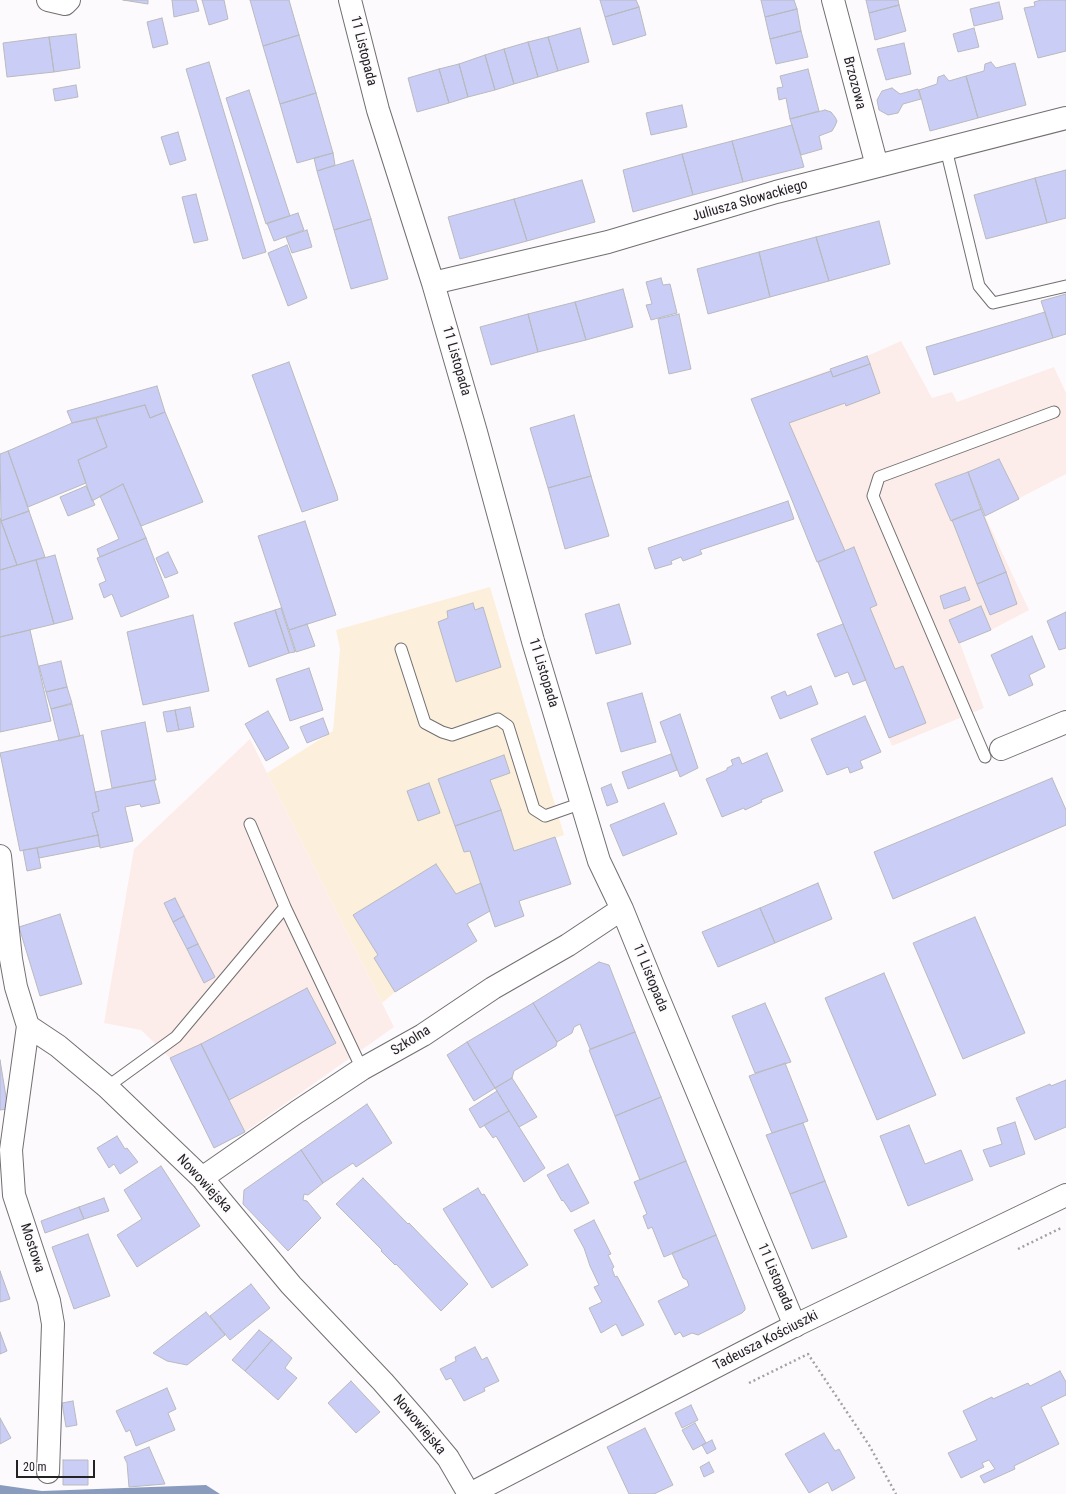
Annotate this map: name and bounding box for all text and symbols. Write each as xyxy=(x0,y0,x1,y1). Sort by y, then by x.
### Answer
street label: 11 Listopada xyxy=(346,14,380,88)
street label: Brzozowa xyxy=(839,55,869,111)
street label: Juliusza Słowackiego xyxy=(690,176,810,226)
street label: 11 Listopada xyxy=(438,324,474,398)
street label: 11 Listopada xyxy=(525,636,561,710)
street label: 11 Listopada xyxy=(629,942,671,1014)
street label: Szkolna xyxy=(388,1022,434,1060)
street label: Nowowiejska xyxy=(173,1151,235,1217)
street label: Mostowa xyxy=(16,1221,48,1275)
street label: 11 Listopada xyxy=(753,1241,797,1313)
street label: Tadeusza Kościuszki xyxy=(711,1307,821,1375)
street label: Nowowiejska xyxy=(389,1392,449,1458)
scale bar xyxy=(18,1452,97,1478)
text: 20 m xyxy=(23,1460,47,1474)

